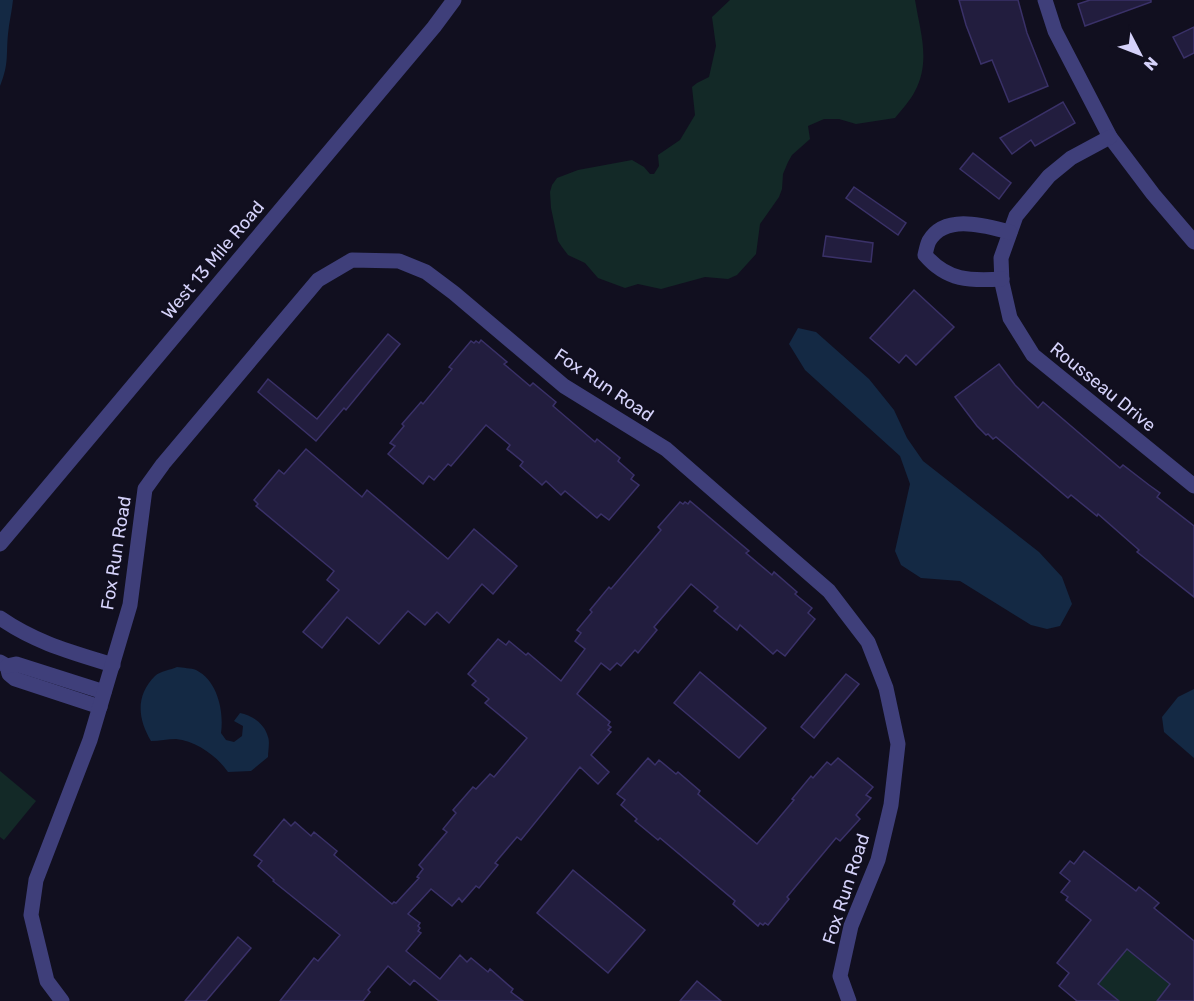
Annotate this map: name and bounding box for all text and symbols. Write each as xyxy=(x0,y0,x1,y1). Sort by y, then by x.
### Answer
north arrow xyxy=(1110,24,1170,84)
text: N xyxy=(1140,53,1162,74)
street label: West 13 Mile Road xyxy=(157,196,269,324)
street label: Rousseau Drive xyxy=(1046,338,1160,436)
street label: Fox Run Road xyxy=(550,344,658,426)
street label: Fox Run Road xyxy=(96,494,136,612)
street label: Fox Run Road xyxy=(818,831,874,947)

